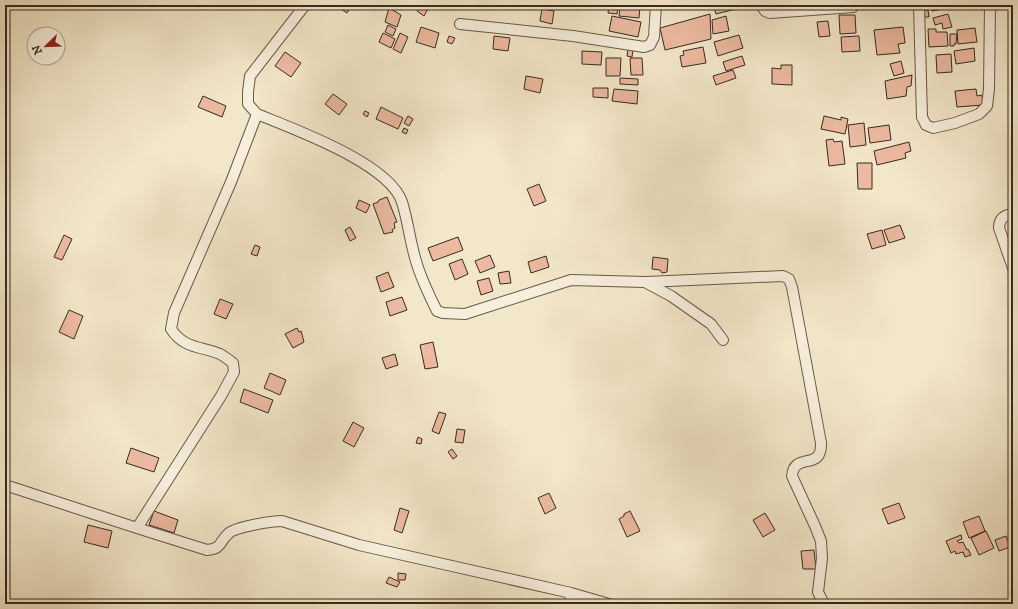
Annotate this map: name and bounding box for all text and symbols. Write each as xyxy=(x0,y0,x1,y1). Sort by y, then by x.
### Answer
north arrow xyxy=(26,26,66,66)
text: N xyxy=(30,43,46,56)

